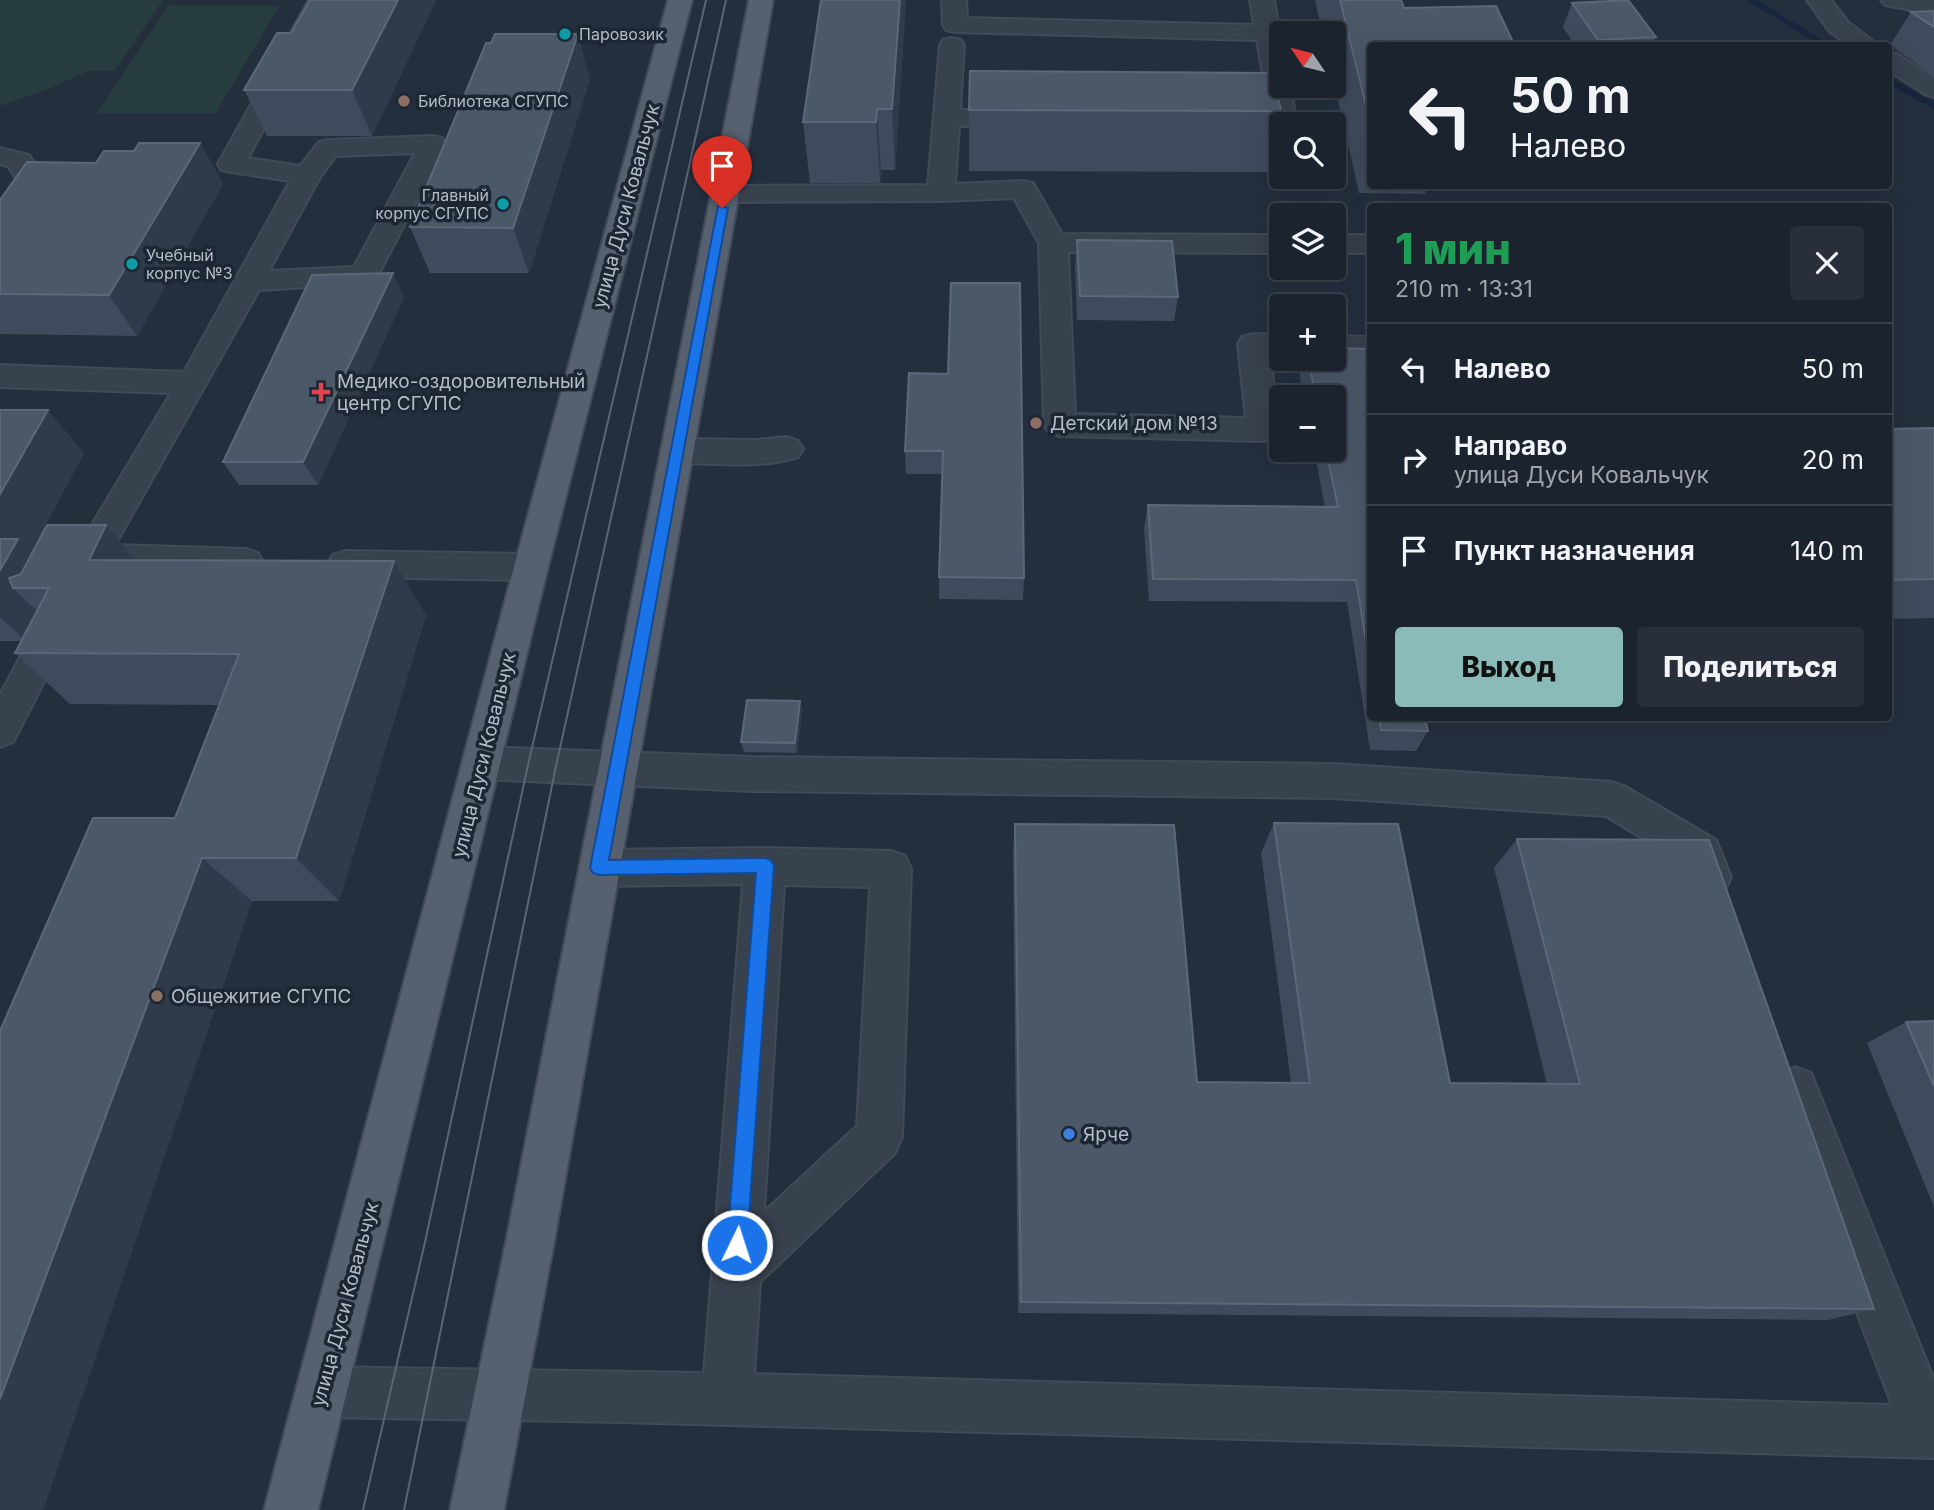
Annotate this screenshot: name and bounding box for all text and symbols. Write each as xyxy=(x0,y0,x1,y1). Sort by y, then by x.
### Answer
north arrow xyxy=(1269,21,1346,98)
map controls xyxy=(1269,21,1346,462)
place label: Паровозик xyxy=(579,24,664,44)
marker: Паровозик xyxy=(557,26,573,42)
text: 50 m xyxy=(1510,66,1631,125)
icon: left xyxy=(1395,70,1486,161)
place label: Библиотека СГУПС xyxy=(418,91,569,111)
marker: Библиотека СГУПС xyxy=(396,93,412,109)
street label: улица Дуси Ковальчук xyxy=(588,101,665,311)
button: search xyxy=(1269,112,1346,189)
text: Налево xyxy=(1510,126,1626,165)
pin xyxy=(692,136,752,208)
icon: arrive xyxy=(703,147,741,185)
place label: Главный корпус СГУПС xyxy=(375,185,489,223)
marker: Главный корпус СГУПС xyxy=(495,196,511,212)
button: layers xyxy=(1269,203,1346,280)
text: 1 мин xyxy=(1395,223,1511,274)
button: close xyxy=(1790,226,1864,300)
place label: Учебный корпус №3 xyxy=(146,245,233,283)
marker: Учебный корпус №3 xyxy=(124,256,140,272)
text: 210 m · 13:31 xyxy=(1395,275,1533,303)
button: + xyxy=(1269,294,1346,371)
icon: left xyxy=(1395,350,1433,388)
text: Налево xyxy=(1454,353,1551,384)
text: 50 m xyxy=(1802,353,1864,384)
place label: Медико-оздоровительный центр СГУПС xyxy=(337,370,585,415)
marker: Медико-оздоровительный центр СГУПС xyxy=(311,382,331,402)
button: − xyxy=(1269,385,1346,462)
place label: Детский дом №13 xyxy=(1050,412,1218,435)
marker: Детский дом №13 xyxy=(1028,415,1044,431)
text: Направо xyxy=(1454,430,1567,461)
icon: right xyxy=(1395,441,1433,479)
text: 20 m xyxy=(1802,444,1864,475)
text: улица Дуси Ковальчук xyxy=(1454,461,1709,489)
icon: arrive xyxy=(1395,532,1433,570)
text: Пункт назначения xyxy=(1454,535,1695,566)
text: 140 m xyxy=(1790,535,1864,566)
button: Выход xyxy=(1395,627,1623,707)
button: Поделиться xyxy=(1637,627,1864,707)
street label: улица Дуси Ковальчук xyxy=(447,649,521,860)
place label: Общежитие СГУПС xyxy=(171,985,351,1008)
marker: Общежитие СГУПС xyxy=(149,988,165,1004)
place label: Ярче xyxy=(1083,1123,1129,1146)
marker: Ярче xyxy=(1061,1126,1077,1142)
street label: улица Дуси Ковальчук xyxy=(307,1199,384,1409)
position arrow xyxy=(700,1208,774,1282)

